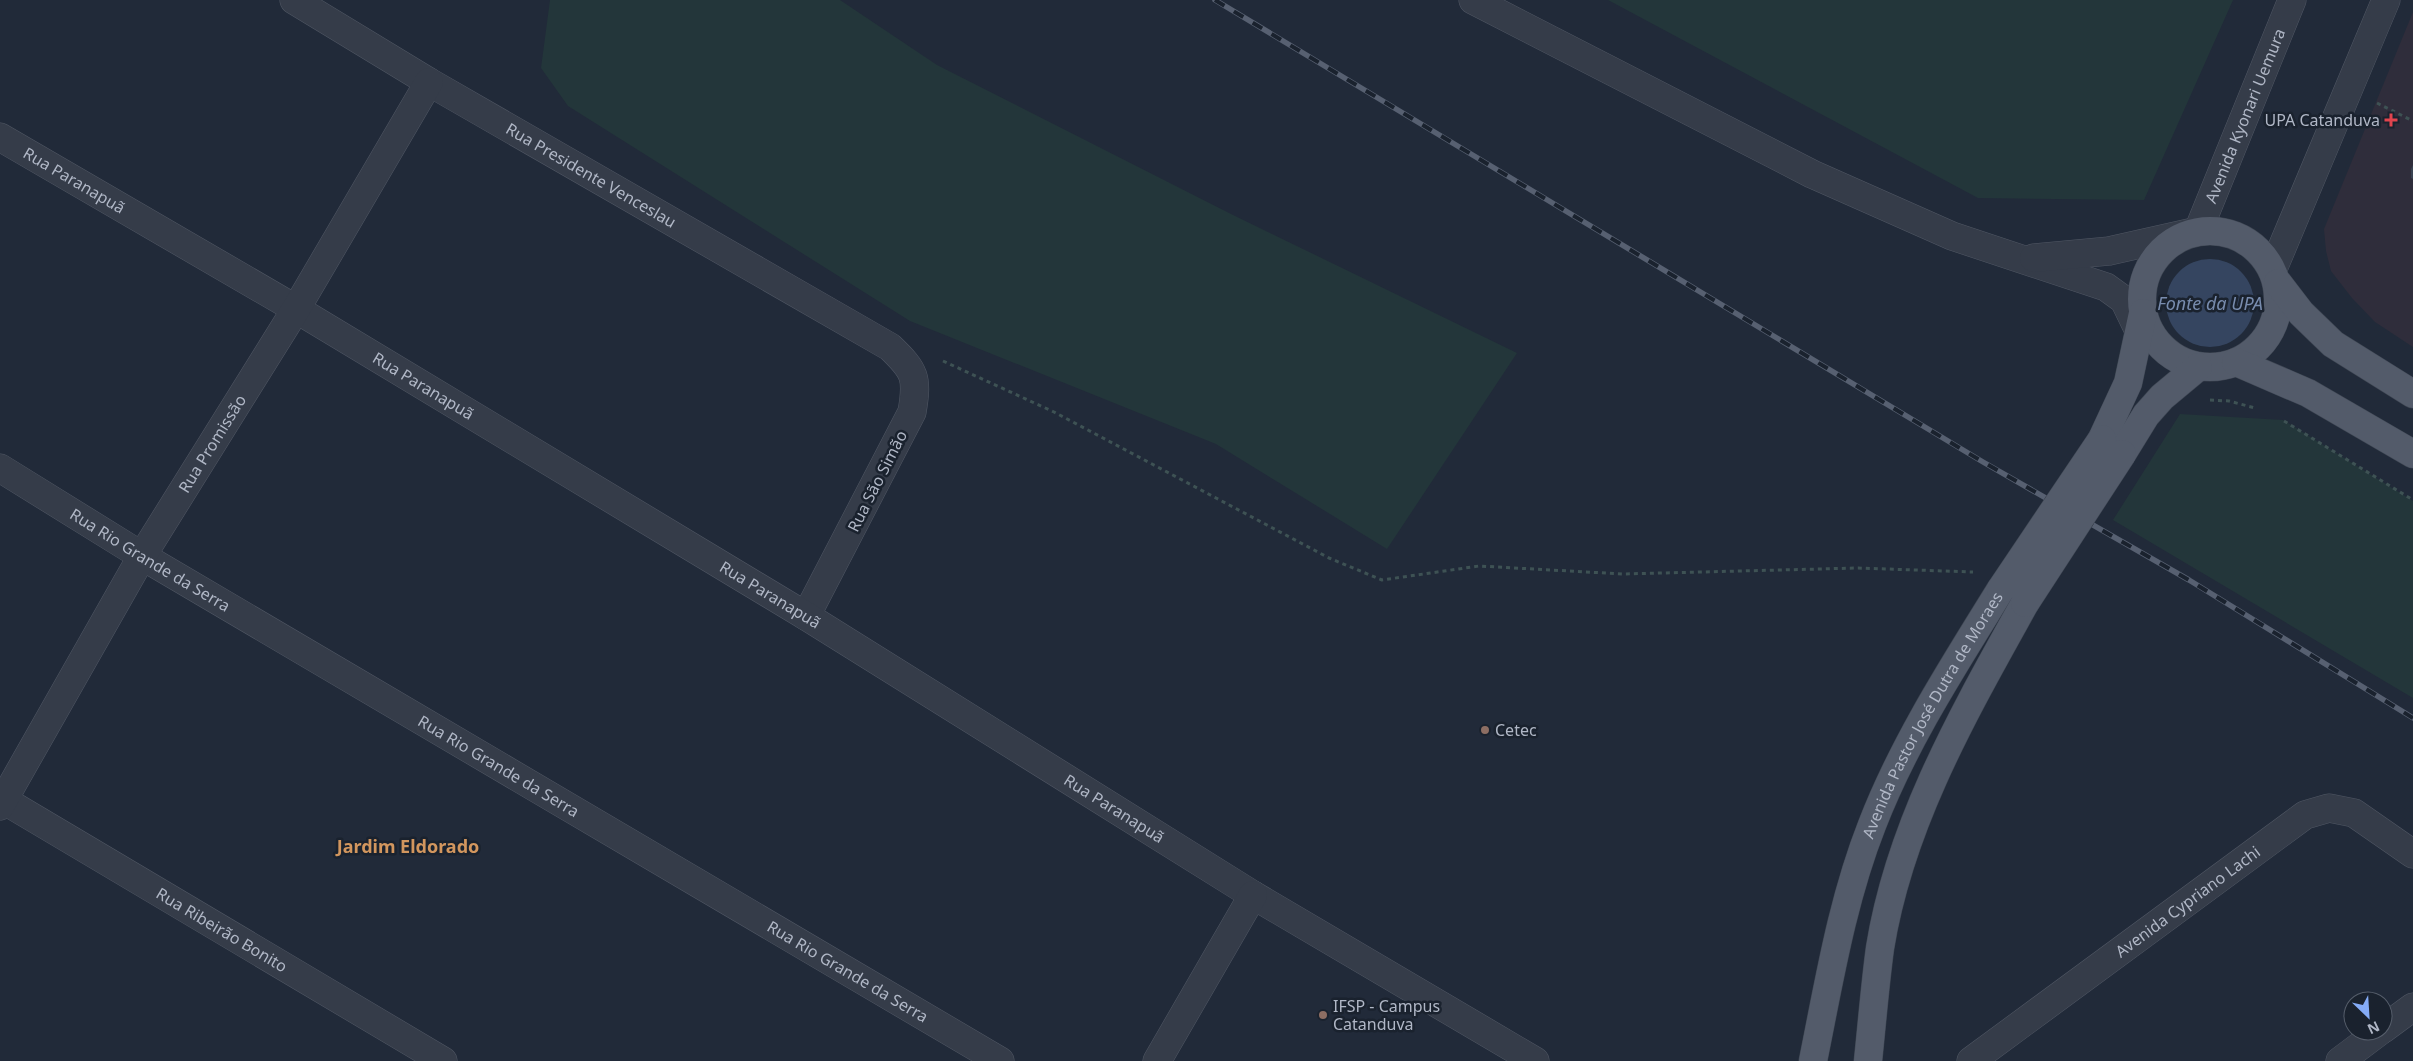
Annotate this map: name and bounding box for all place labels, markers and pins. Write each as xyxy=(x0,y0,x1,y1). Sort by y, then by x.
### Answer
place label: UPA Catanduva xyxy=(2264,109,2380,131)
marker: UPA Catanduva xyxy=(2384,113,2398,127)
place label: Cetec xyxy=(1495,719,1537,741)
marker: Cetec xyxy=(1479,724,1491,736)
place label: IFSP - Campus Catanduva xyxy=(1333,995,1440,1035)
marker: IFSP - Campus Catanduva xyxy=(1317,1009,1329,1021)

